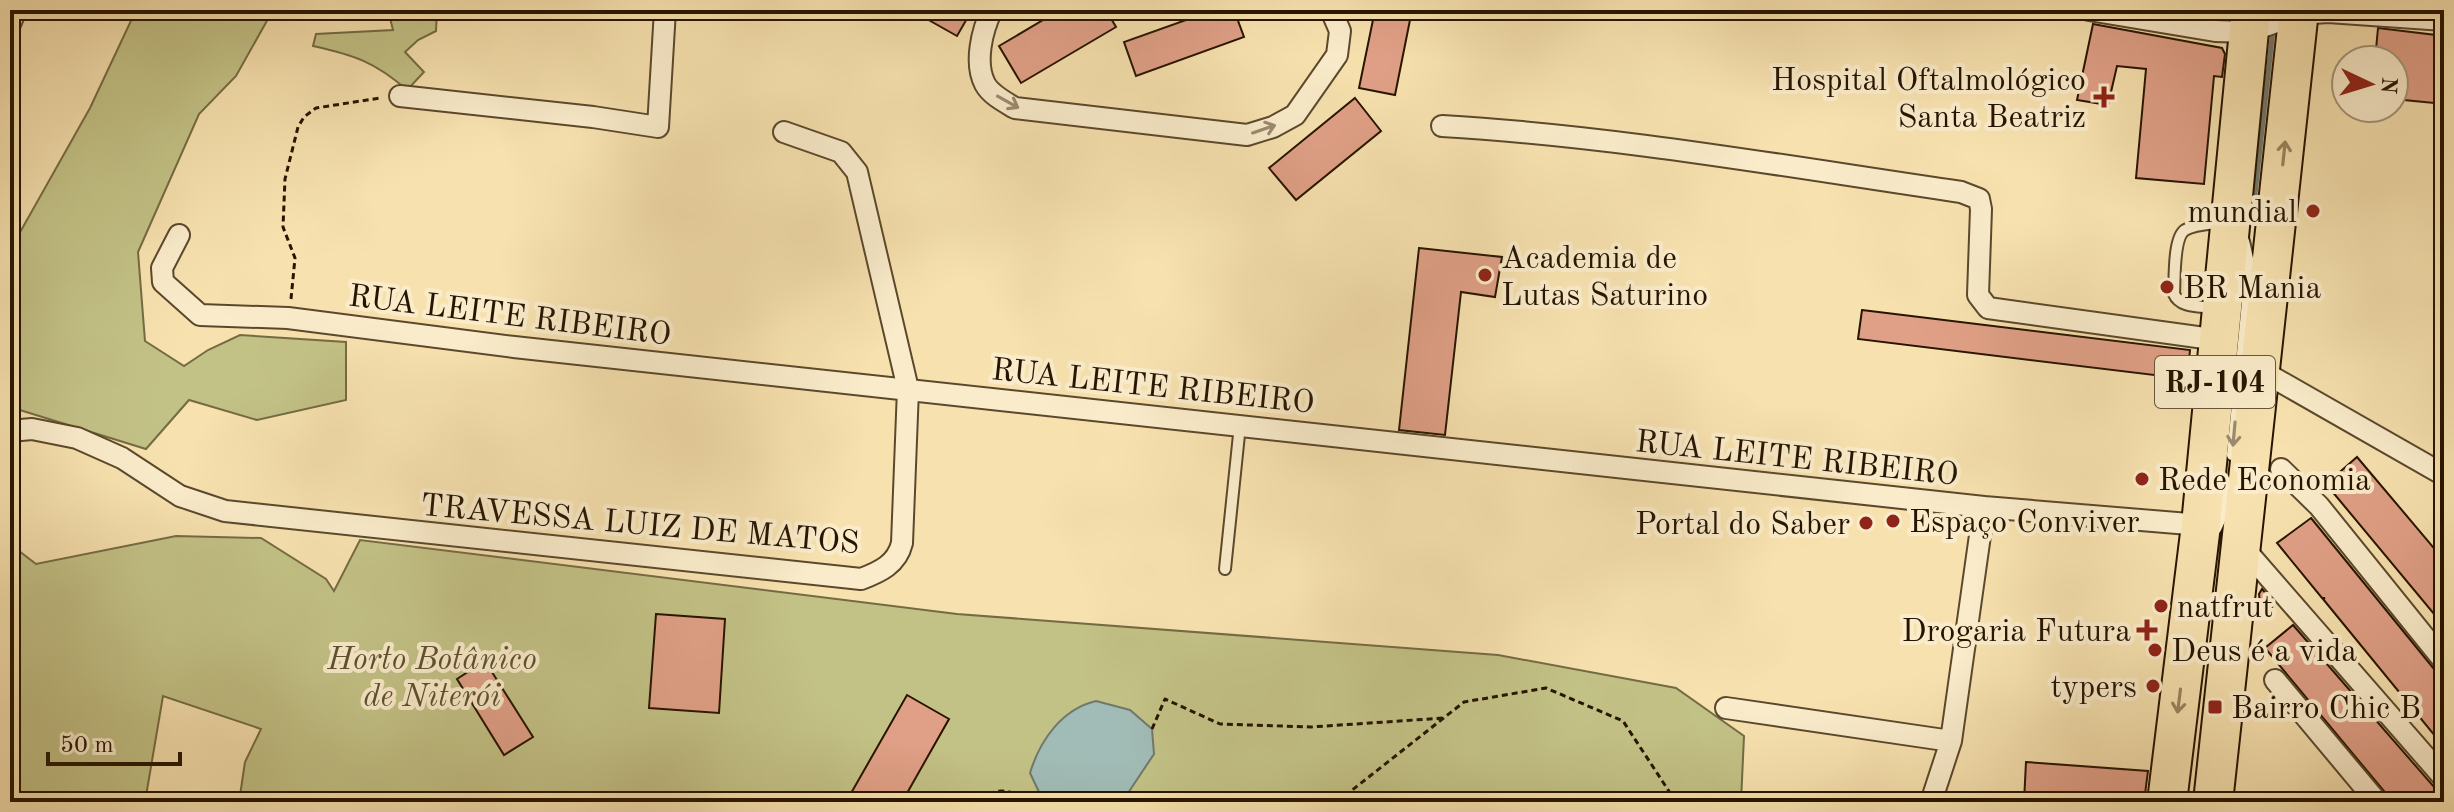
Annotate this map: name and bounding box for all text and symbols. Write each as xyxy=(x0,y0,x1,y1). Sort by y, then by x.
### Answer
north arrow xyxy=(2330,44,2410,124)
place label: Hospital Oftalmológico Santa Beatriz xyxy=(1771,66,2086,135)
text: N xyxy=(2376,76,2400,95)
marker: Hospital Oftalmológico Santa Beatriz xyxy=(2093,86,2115,108)
one-way arrow xyxy=(996,94,1019,110)
one-way arrow xyxy=(1251,121,1276,136)
one-way arrow xyxy=(2276,140,2291,167)
place label: mundial xyxy=(2187,198,2297,230)
marker: mundial xyxy=(2304,202,2322,220)
place label: Academia de Lutas Saturino xyxy=(1501,244,1708,313)
marker: Academia de Lutas Saturino xyxy=(1476,266,1494,284)
place label: BR Mania xyxy=(2183,274,2321,306)
marker: BR Mania xyxy=(2158,278,2176,296)
street label: RUA LEITE RIBEIRO xyxy=(347,281,673,353)
street label: RUA LEITE RIBEIRO xyxy=(990,355,1316,421)
road number: RJ-104 xyxy=(2155,356,2275,408)
one-way arrow xyxy=(2226,420,2241,446)
street label: RUA LEITE RIBEIRO xyxy=(1634,427,1960,493)
place label: Rede Economia xyxy=(2158,466,2371,498)
marker: Rede Economia xyxy=(2133,470,2151,488)
street label: TRAVESSA LUIZ DE MATOS xyxy=(419,491,861,561)
place label: Espaço Conviver xyxy=(1909,508,2140,540)
place label: Portal do Saber xyxy=(1635,510,1850,542)
marker: Espaço Conviver xyxy=(1884,512,1902,530)
marker: Portal do Saber xyxy=(1857,514,1875,532)
place label: natfrut xyxy=(2177,593,2273,625)
marker: natfrut xyxy=(2152,597,2170,615)
place label: Drogaria Futura xyxy=(1901,617,2131,649)
marker: Drogaria Futura xyxy=(2138,621,2156,639)
place label: Deus é a vida xyxy=(2171,637,2357,669)
marker: Deus é a vida xyxy=(2146,641,2164,659)
park label: Horto Botânico de Niterói xyxy=(326,645,537,714)
place label: typers xyxy=(2051,673,2137,705)
marker: typers xyxy=(2144,677,2162,695)
one-way arrow xyxy=(2172,687,2187,713)
place label: Bairro Chic B xyxy=(2231,694,2421,726)
marker: Bairro Chic B xyxy=(2206,698,2224,716)
scale bar xyxy=(48,716,180,766)
text: 50 m xyxy=(60,734,114,758)

